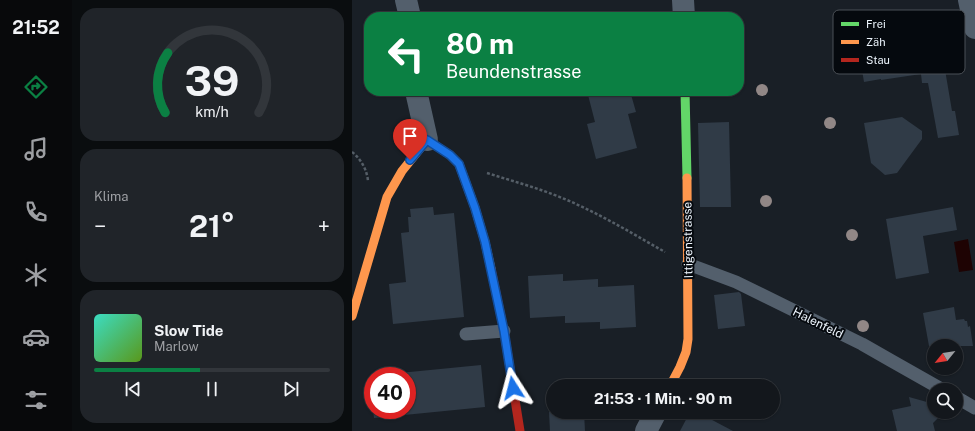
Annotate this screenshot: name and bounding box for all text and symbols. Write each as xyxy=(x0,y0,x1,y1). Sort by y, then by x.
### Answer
legend xyxy=(833,10,965,74)
text: 21:52 xyxy=(12,17,60,38)
text: Frei xyxy=(866,18,886,30)
text: 80 m xyxy=(446,27,514,60)
icon: left xyxy=(380,28,432,80)
text: Zäh xyxy=(866,36,886,48)
text: Stau xyxy=(866,54,890,66)
text: 39 xyxy=(185,55,239,104)
text: Beundenstrasse xyxy=(446,61,581,82)
icon: directions xyxy=(22,73,50,101)
text: km/h xyxy=(195,102,229,119)
pin xyxy=(393,119,427,160)
icon: arrive xyxy=(399,125,421,147)
icon: music xyxy=(22,135,50,163)
text: Klima xyxy=(94,189,128,204)
icon: phone xyxy=(22,198,50,226)
street label: Ittigenstrasse xyxy=(680,201,696,278)
text: 21° xyxy=(189,208,235,244)
text: − xyxy=(94,213,106,239)
text: + xyxy=(318,213,330,239)
icon: climate xyxy=(22,261,50,289)
street label: Halenfeld xyxy=(790,305,846,341)
text: Slow Tide xyxy=(154,322,223,339)
icon: car xyxy=(22,323,50,351)
text: Marlow xyxy=(154,339,199,354)
north arrow xyxy=(927,339,963,375)
map controls xyxy=(927,339,963,419)
speed limit sign: 40 xyxy=(364,367,416,419)
position arrow xyxy=(492,367,534,409)
icon: previous xyxy=(122,378,144,400)
icon: pause xyxy=(201,378,223,400)
icon: next xyxy=(280,378,302,400)
button: search xyxy=(927,383,963,419)
icon: filters xyxy=(22,386,50,414)
text: 21:53 · 1 Min. · 90 m xyxy=(594,390,732,407)

